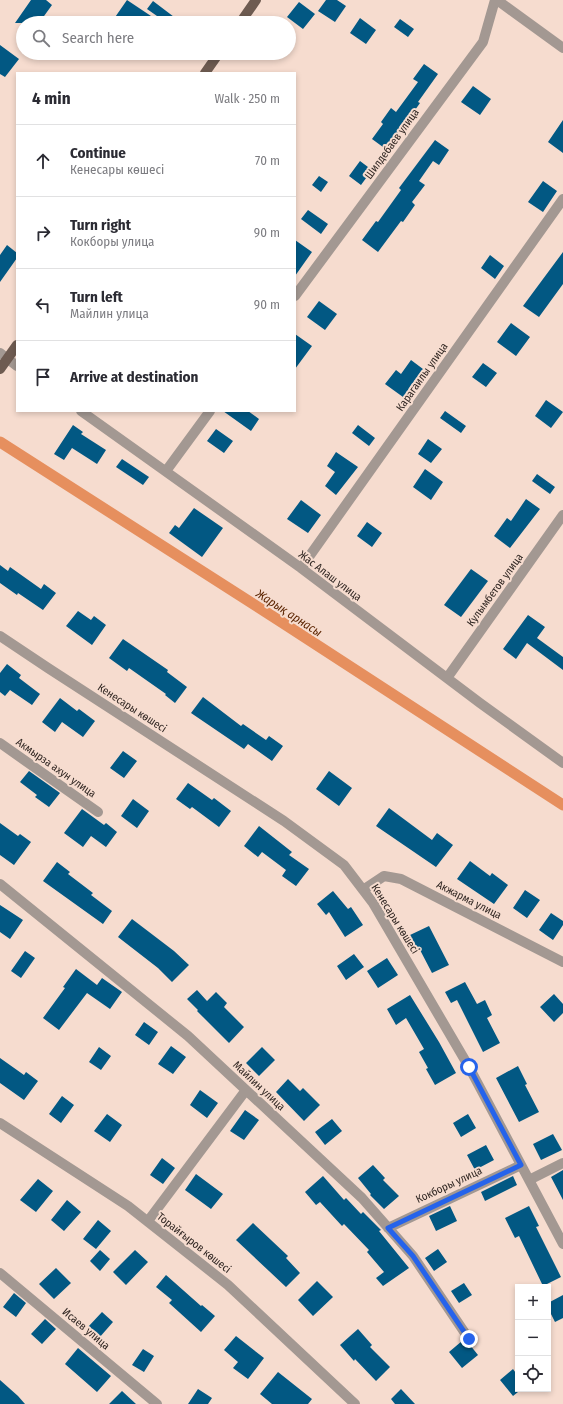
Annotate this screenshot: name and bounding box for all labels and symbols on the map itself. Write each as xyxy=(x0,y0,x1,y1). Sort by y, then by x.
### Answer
street label: Шилдебаев улица xyxy=(362,106,422,182)
street label: Карагаилы улица xyxy=(394,340,450,414)
street label: Жас Алаш улица xyxy=(296,548,364,604)
street label: Кулымбетов улица xyxy=(464,551,526,629)
water label: Жарық арнасы xyxy=(252,586,325,640)
street label: Кенесары көшесі xyxy=(95,681,169,735)
street label: Акмырза ахун улица xyxy=(14,736,98,800)
street label: Акжарма улица xyxy=(434,878,504,922)
street label: Кенесары көшесі xyxy=(368,882,422,956)
route start xyxy=(460,1058,478,1076)
street label: Майлин улица xyxy=(230,1059,288,1113)
street label: Кокборы улица xyxy=(414,1164,484,1206)
street label: Торайғыров көшесі xyxy=(154,1210,234,1276)
street label: Исаев улица xyxy=(60,1305,112,1353)
route end xyxy=(460,1330,478,1348)

